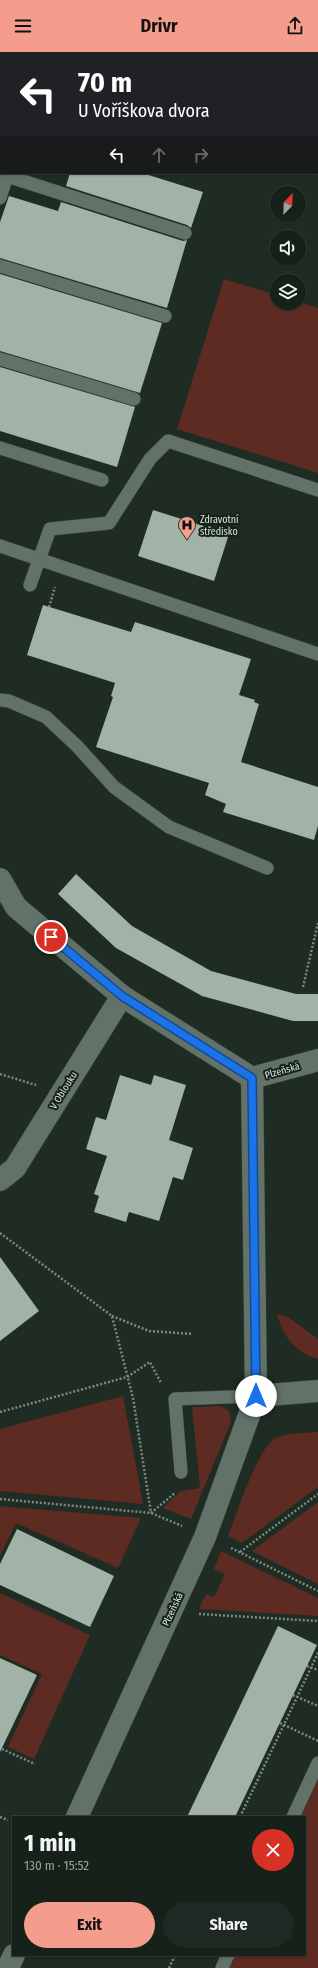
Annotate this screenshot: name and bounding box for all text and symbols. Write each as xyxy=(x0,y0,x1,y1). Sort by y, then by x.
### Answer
icon: menu xyxy=(12,15,34,37)
text: Drivr xyxy=(140,15,178,37)
icon: share xyxy=(284,15,306,37)
text: 70 m xyxy=(78,66,132,99)
icon: left xyxy=(12,68,64,120)
text: U Voříškova dvora xyxy=(78,100,210,122)
icon: left xyxy=(106,144,128,166)
icon: ahead xyxy=(148,144,170,166)
icon: right xyxy=(190,144,212,166)
north arrow xyxy=(270,186,306,222)
map controls xyxy=(270,186,306,310)
button: sound xyxy=(270,230,306,266)
button: layers xyxy=(270,274,306,310)
place label: Zdravotní středisko xyxy=(200,513,239,538)
hospital icon: Zdravotní středisko xyxy=(177,515,197,540)
pin xyxy=(34,920,68,954)
icon: arrive xyxy=(40,926,62,948)
street label: Plzeňská xyxy=(263,1060,301,1082)
street label: V Oblouku xyxy=(48,1070,80,1111)
position arrow xyxy=(235,1375,277,1417)
street label: Plzeňská xyxy=(160,1591,186,1628)
text: 1 min xyxy=(24,1829,76,1857)
button: close xyxy=(252,1829,294,1871)
text: 130 m · 15:52 xyxy=(24,1858,89,1873)
button: Exit xyxy=(24,1902,155,1948)
button: Share xyxy=(163,1902,294,1948)

